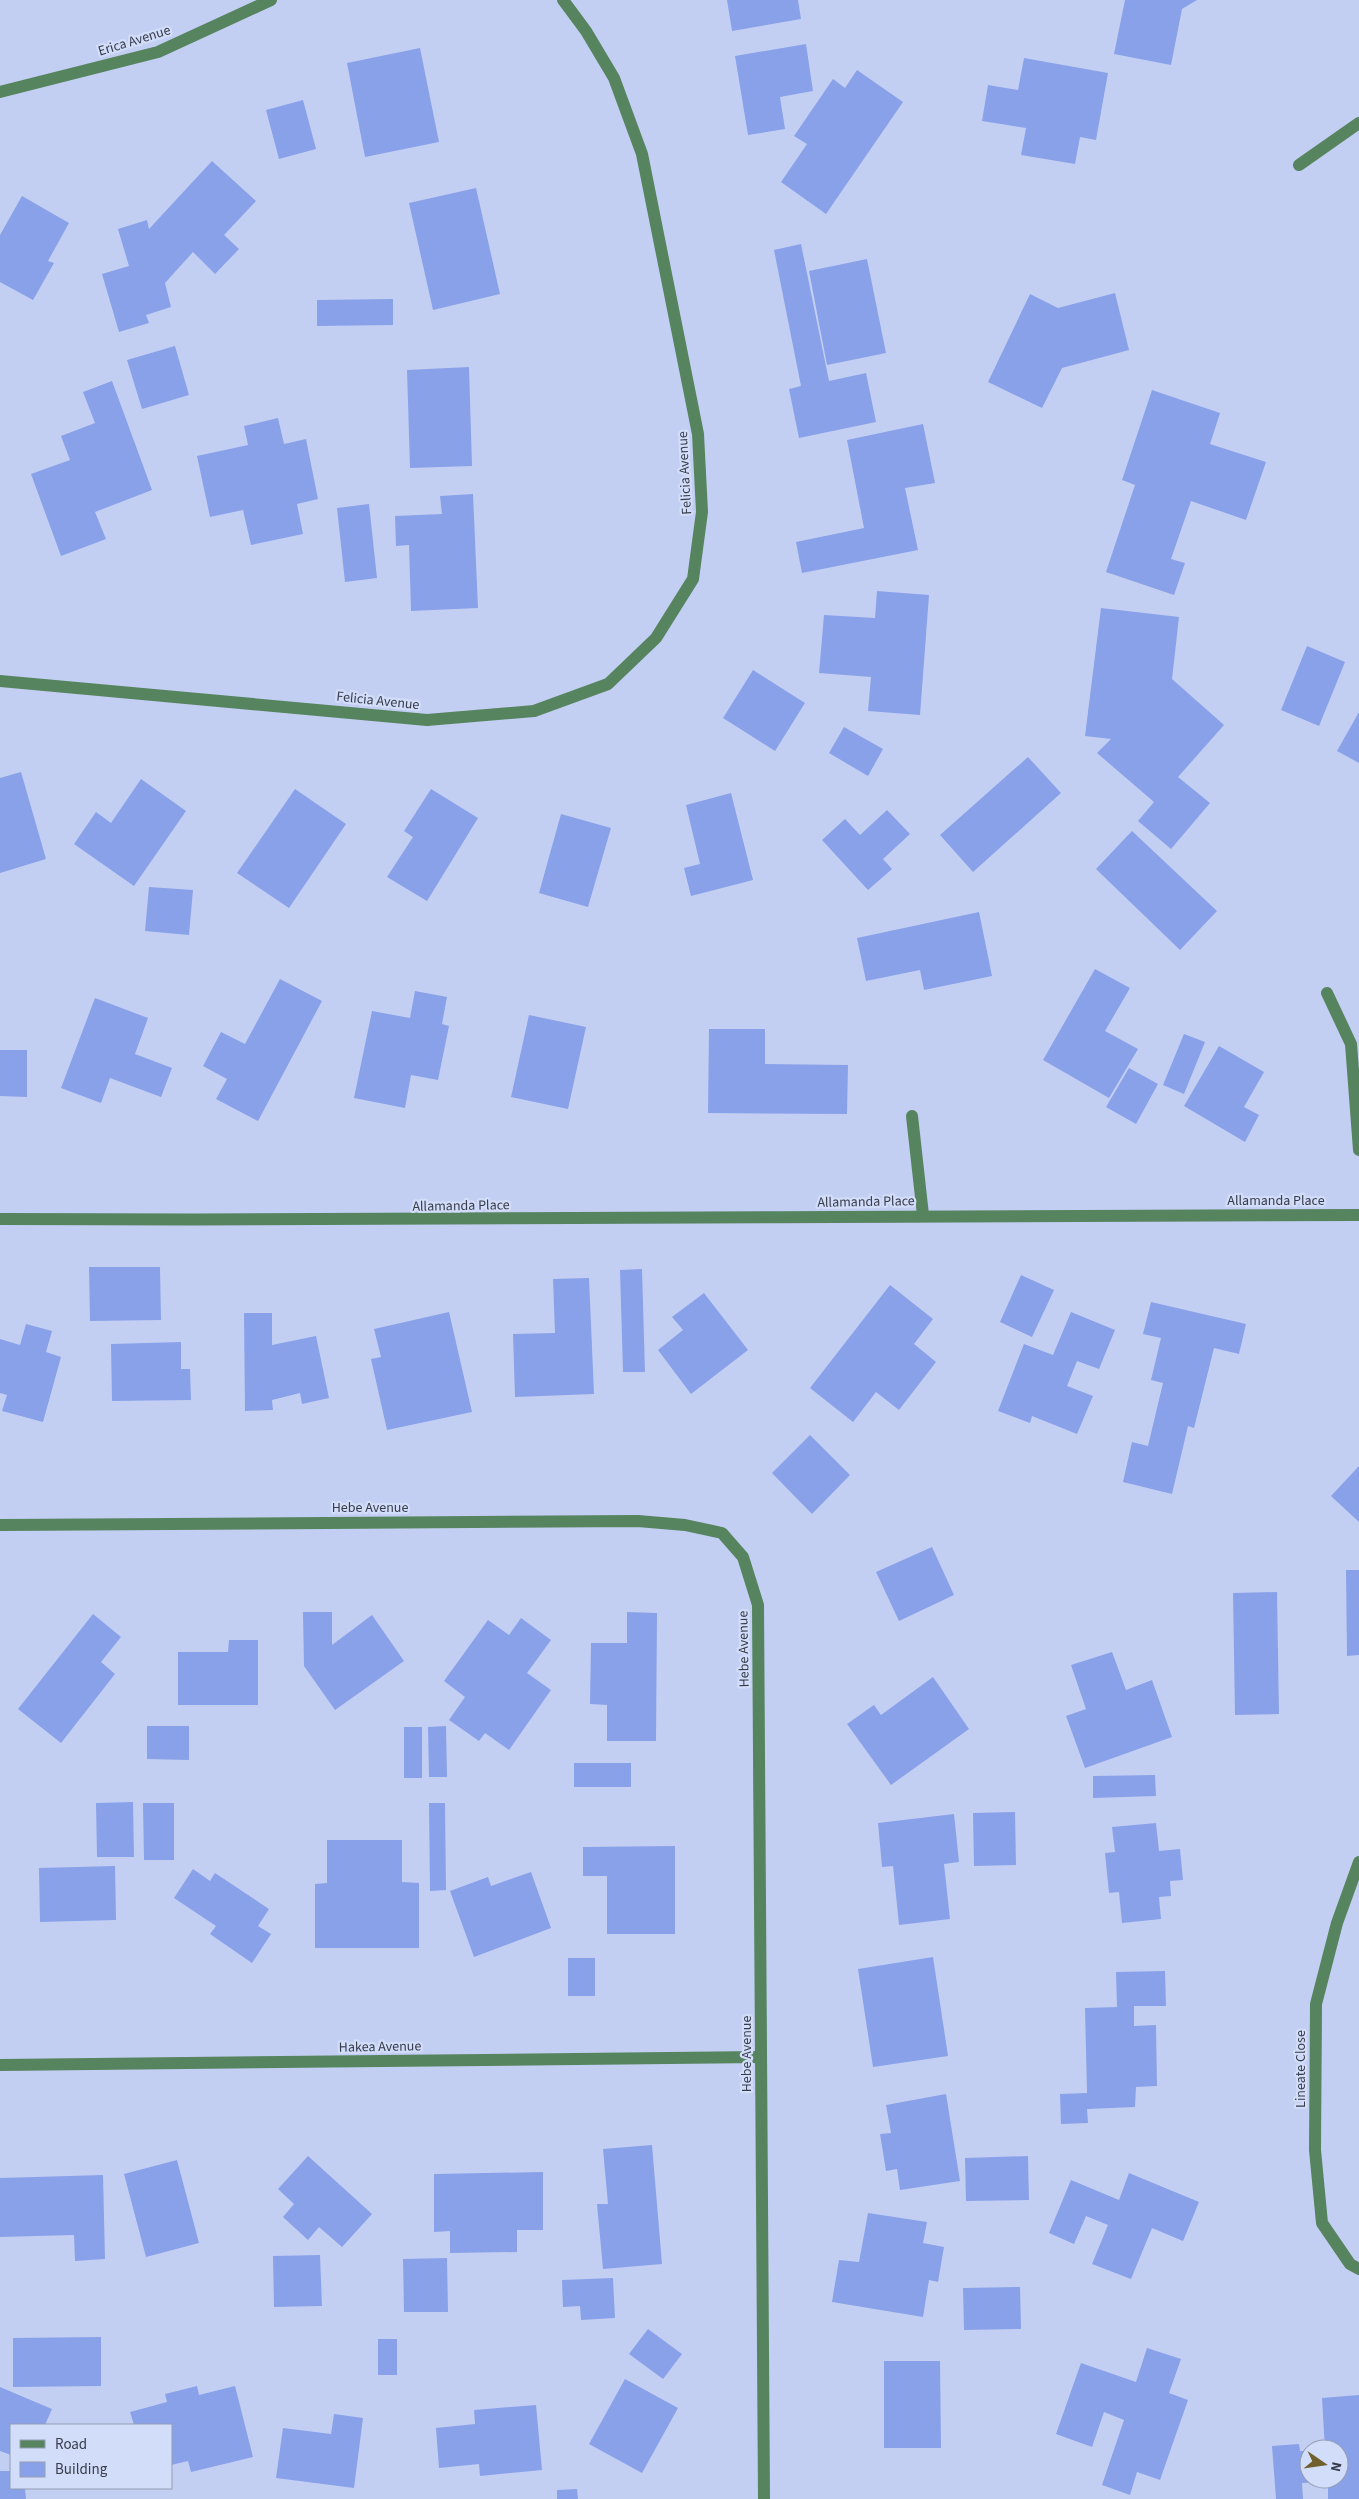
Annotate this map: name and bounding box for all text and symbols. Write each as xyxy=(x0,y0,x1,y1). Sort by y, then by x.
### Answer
street label: Erica Avenue xyxy=(96,20,173,61)
street label: Felicia Avenue xyxy=(673,431,697,515)
street label: Felicia Avenue xyxy=(335,687,421,715)
street label: Allamanda Place xyxy=(817,1191,915,1213)
street label: Allamanda Place xyxy=(1227,1191,1325,1211)
street label: Allamanda Place xyxy=(412,1195,510,1217)
street label: Hebe Avenue xyxy=(332,1498,408,1518)
street label: Hebe Avenue xyxy=(733,1610,755,1688)
street label: Hebe Avenue xyxy=(737,2016,757,2092)
street label: Lineate Close xyxy=(1291,2030,1311,2108)
street label: Hakea Avenue xyxy=(339,2036,422,2058)
legend xyxy=(10,2424,172,2489)
text: Road xyxy=(55,2434,87,2455)
north arrow xyxy=(1299,2439,1349,2489)
text: Building xyxy=(55,2459,108,2480)
text: N xyxy=(1325,2460,1346,2473)

